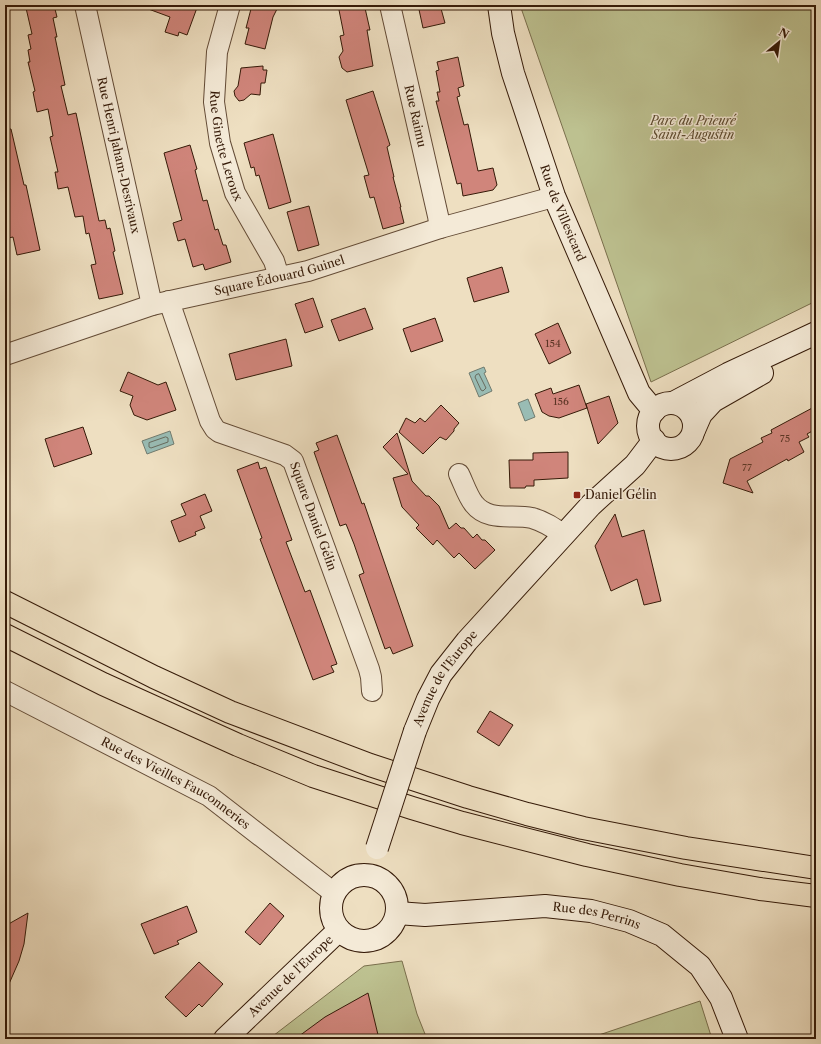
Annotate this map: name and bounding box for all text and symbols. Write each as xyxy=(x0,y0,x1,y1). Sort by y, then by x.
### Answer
north arrow xyxy=(759,22,799,62)
text: N xyxy=(776,25,792,42)
street label: Rue Henri Jaham-Desrivaux xyxy=(94,75,144,235)
street label: Rue Raimu xyxy=(401,83,430,149)
street label: Rue Ginette Leroux xyxy=(207,90,246,204)
park label: Parc du Prieuré Saint-Augustin xyxy=(649,113,737,142)
street label: Rue de Villesicard xyxy=(537,163,589,264)
street label: Square Édouard Guinel xyxy=(213,252,347,298)
house number: 154 xyxy=(545,337,561,350)
house number: 156 xyxy=(553,395,569,408)
house number: 75 xyxy=(780,432,790,445)
street label: Square Daniel Gélin xyxy=(287,460,341,573)
house number: 77 xyxy=(742,461,752,474)
place label: Daniel Gélin xyxy=(585,487,657,502)
marker: Daniel Gélin xyxy=(572,490,582,500)
street label: Avenue de l'Europe xyxy=(409,627,480,730)
street label: Rue des Vieilles Fauconneries xyxy=(99,734,253,832)
street label: Rue des Perrins xyxy=(552,899,643,932)
street label: Avenue de l'Europe xyxy=(244,932,336,1020)

